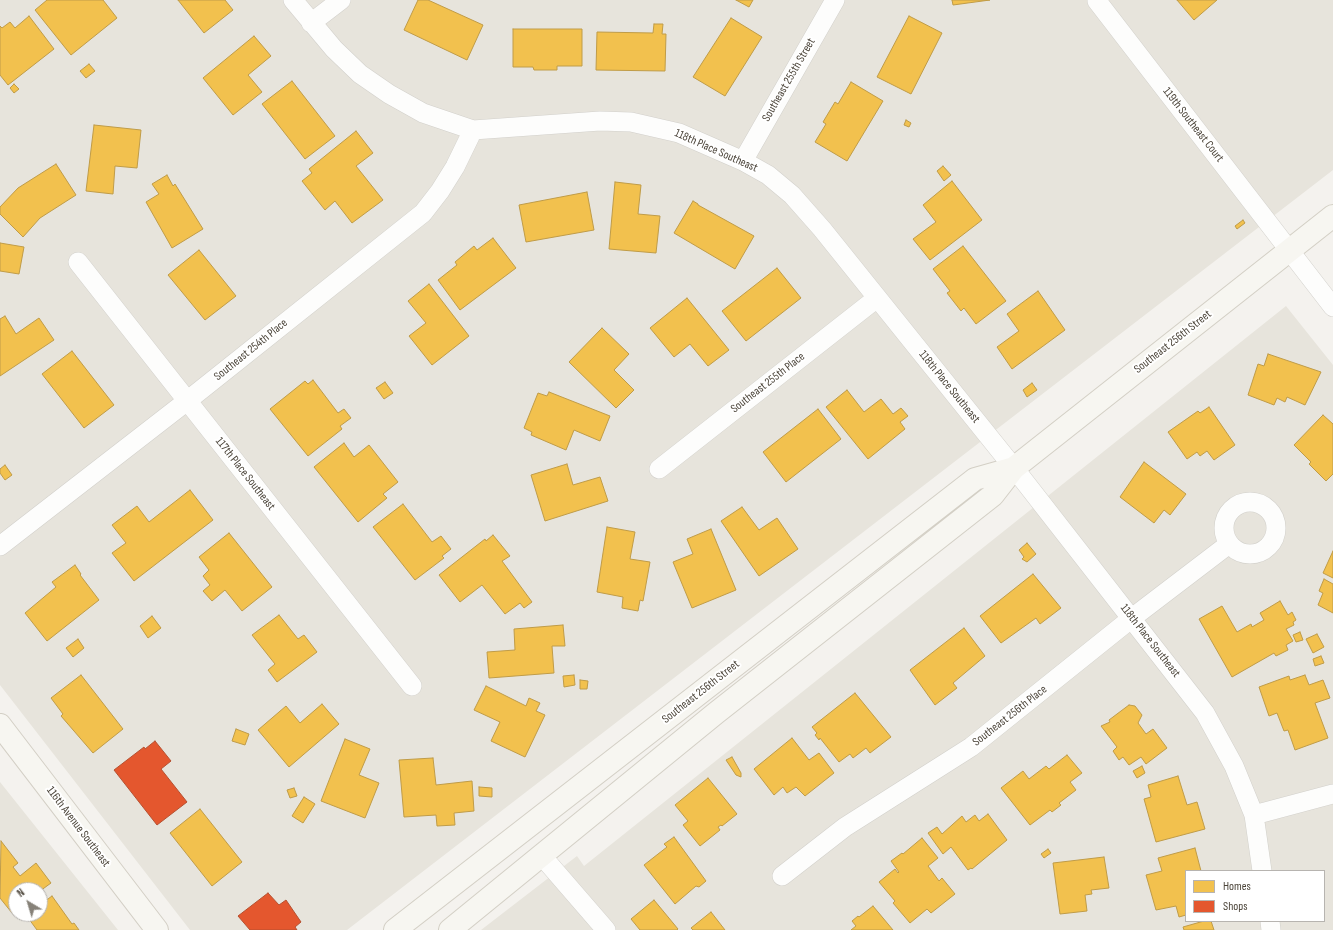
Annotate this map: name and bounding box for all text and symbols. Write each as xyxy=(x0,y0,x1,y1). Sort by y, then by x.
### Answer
street label: Southeast 255th Street xyxy=(759,36,819,124)
street label: 119th Southeast Court xyxy=(1159,85,1227,165)
street label: 118th Place Southeast xyxy=(672,126,760,176)
street label: Southeast 256th Street xyxy=(1131,307,1215,377)
street label: Southeast 254th Place xyxy=(211,316,291,384)
street label: 118th Place Southeast xyxy=(915,348,983,426)
street label: Southeast 255th Place xyxy=(728,350,808,416)
street label: 117th Place Southeast xyxy=(212,435,278,513)
street label: 118th Place Southeast xyxy=(1117,601,1183,681)
street label: Southeast 256th Street xyxy=(659,657,743,727)
street label: Southeast 256th Place xyxy=(970,682,1050,750)
street label: 116th Avenue Southeast xyxy=(43,784,113,870)
legend xyxy=(1185,870,1325,922)
text: Homes xyxy=(1223,879,1251,894)
north arrow xyxy=(8,882,48,922)
text: N xyxy=(15,886,27,900)
text: Shops xyxy=(1223,899,1248,914)

